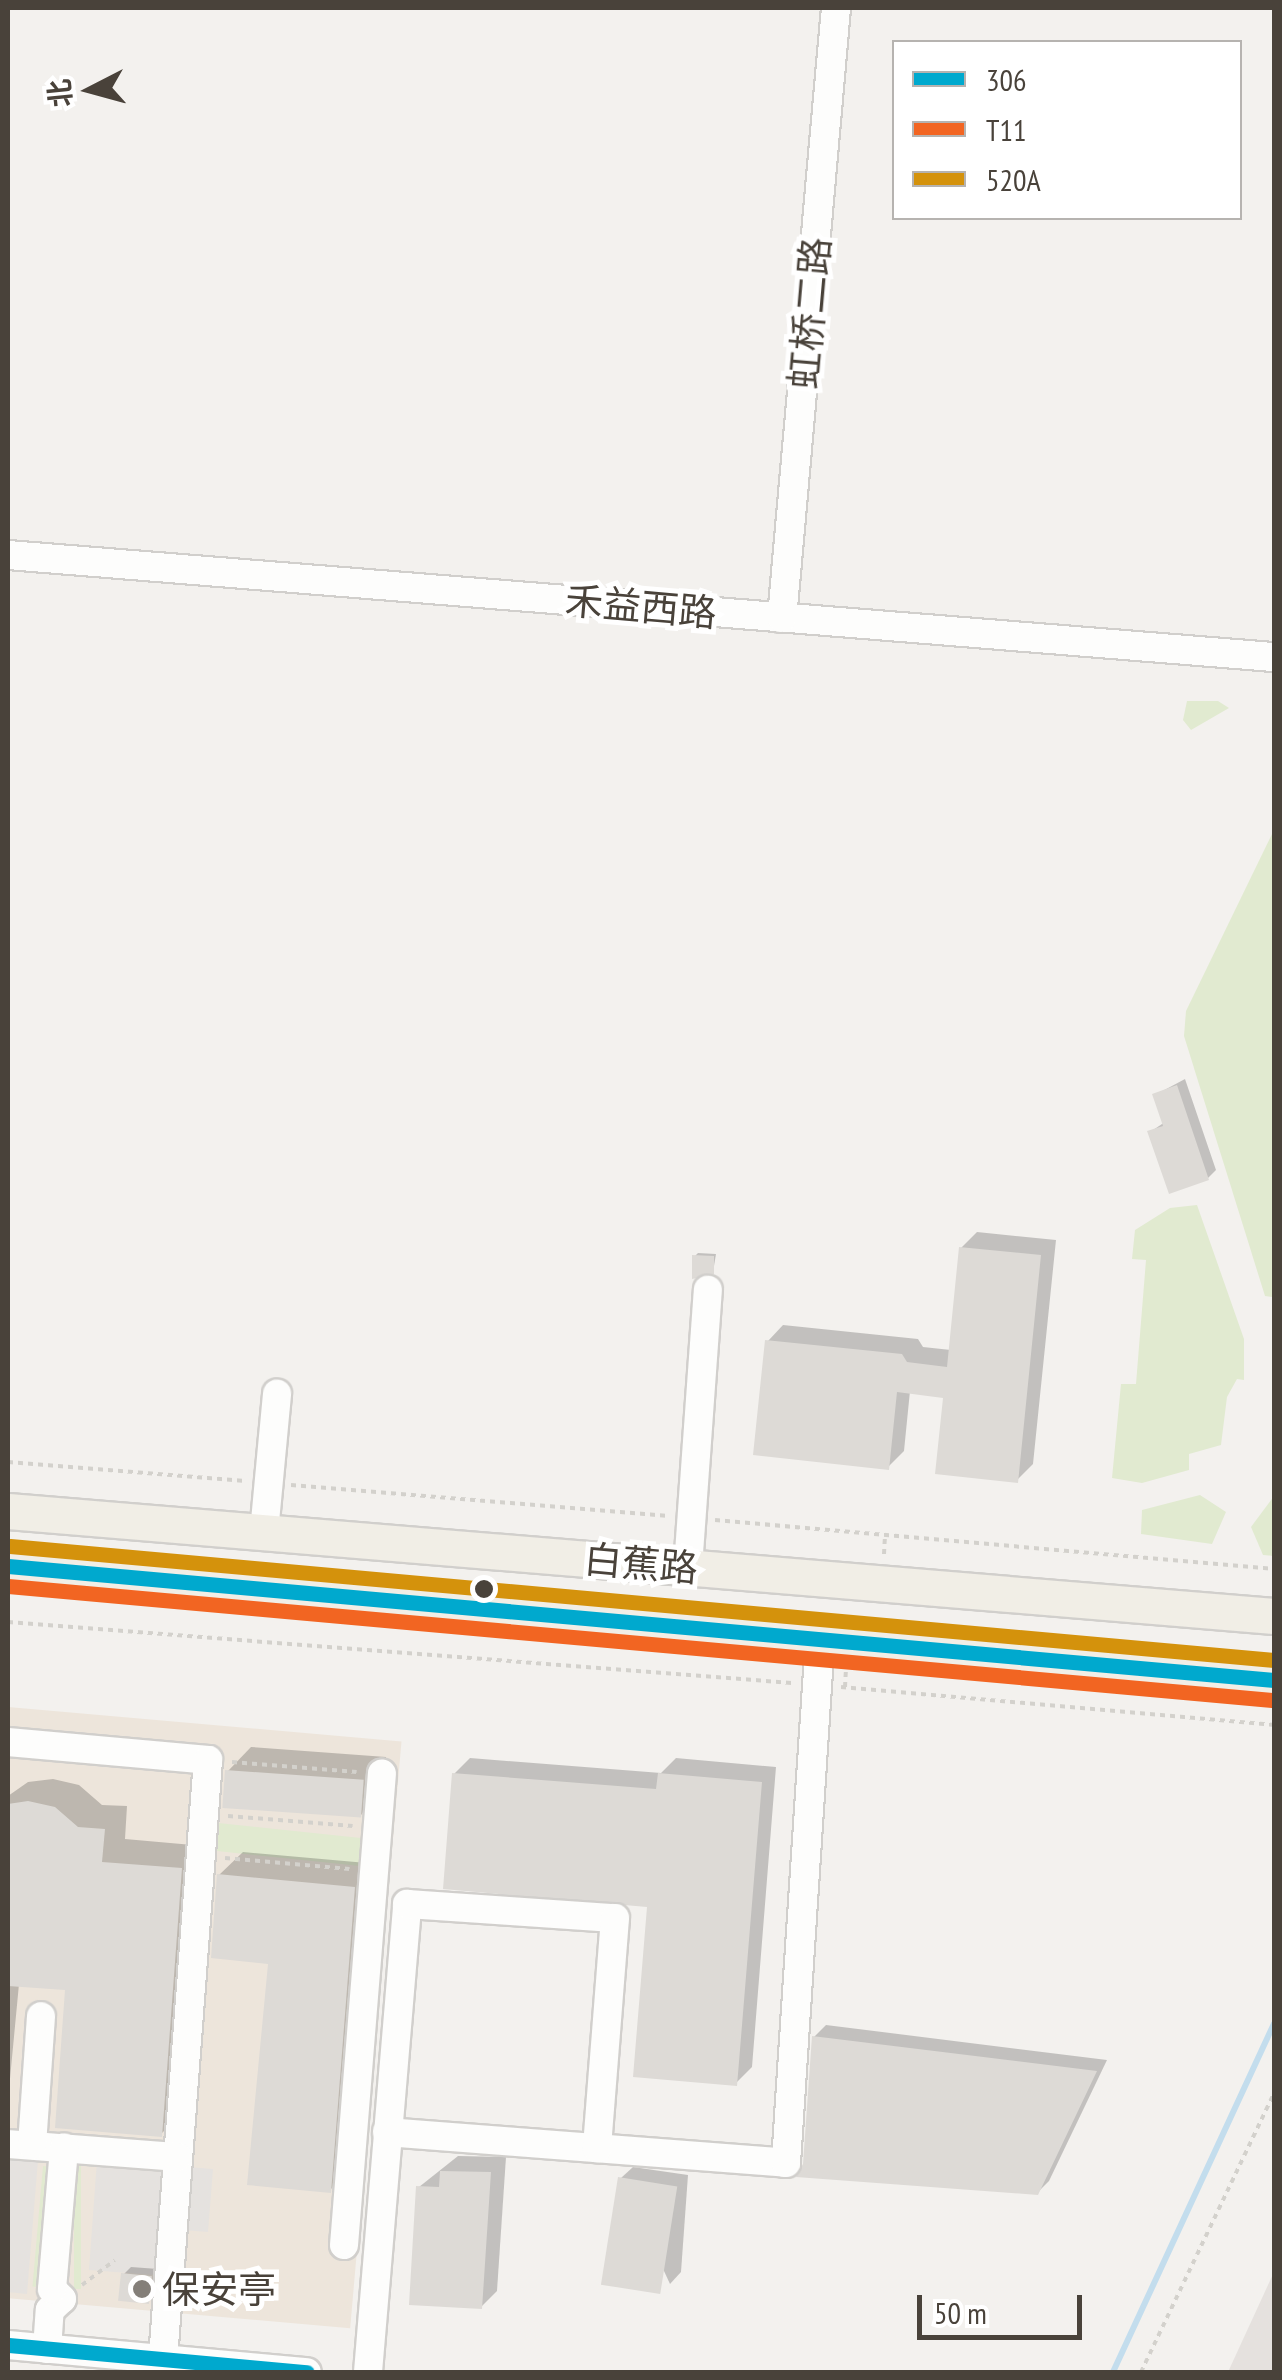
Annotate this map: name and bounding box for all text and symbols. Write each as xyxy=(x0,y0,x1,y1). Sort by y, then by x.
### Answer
north arrow xyxy=(40,40,140,140)
legend xyxy=(892,40,1242,220)
text: 306 xyxy=(986,60,1027,99)
text: 北 xyxy=(40,77,80,109)
text: T11 xyxy=(986,110,1026,149)
text: 520A xyxy=(986,160,1041,199)
street label: 虹桥二路 xyxy=(780,235,838,391)
street label: 禾益西路 xyxy=(563,577,719,635)
street label: 白蕉路 xyxy=(582,1535,700,1591)
unlabelled marker xyxy=(474,1579,494,1599)
place label: 保安亭 xyxy=(162,2266,276,2312)
scale bar xyxy=(922,2275,1087,2337)
marker: 保安亭 xyxy=(131,2278,153,2300)
text: 50 m xyxy=(934,2293,987,2332)

